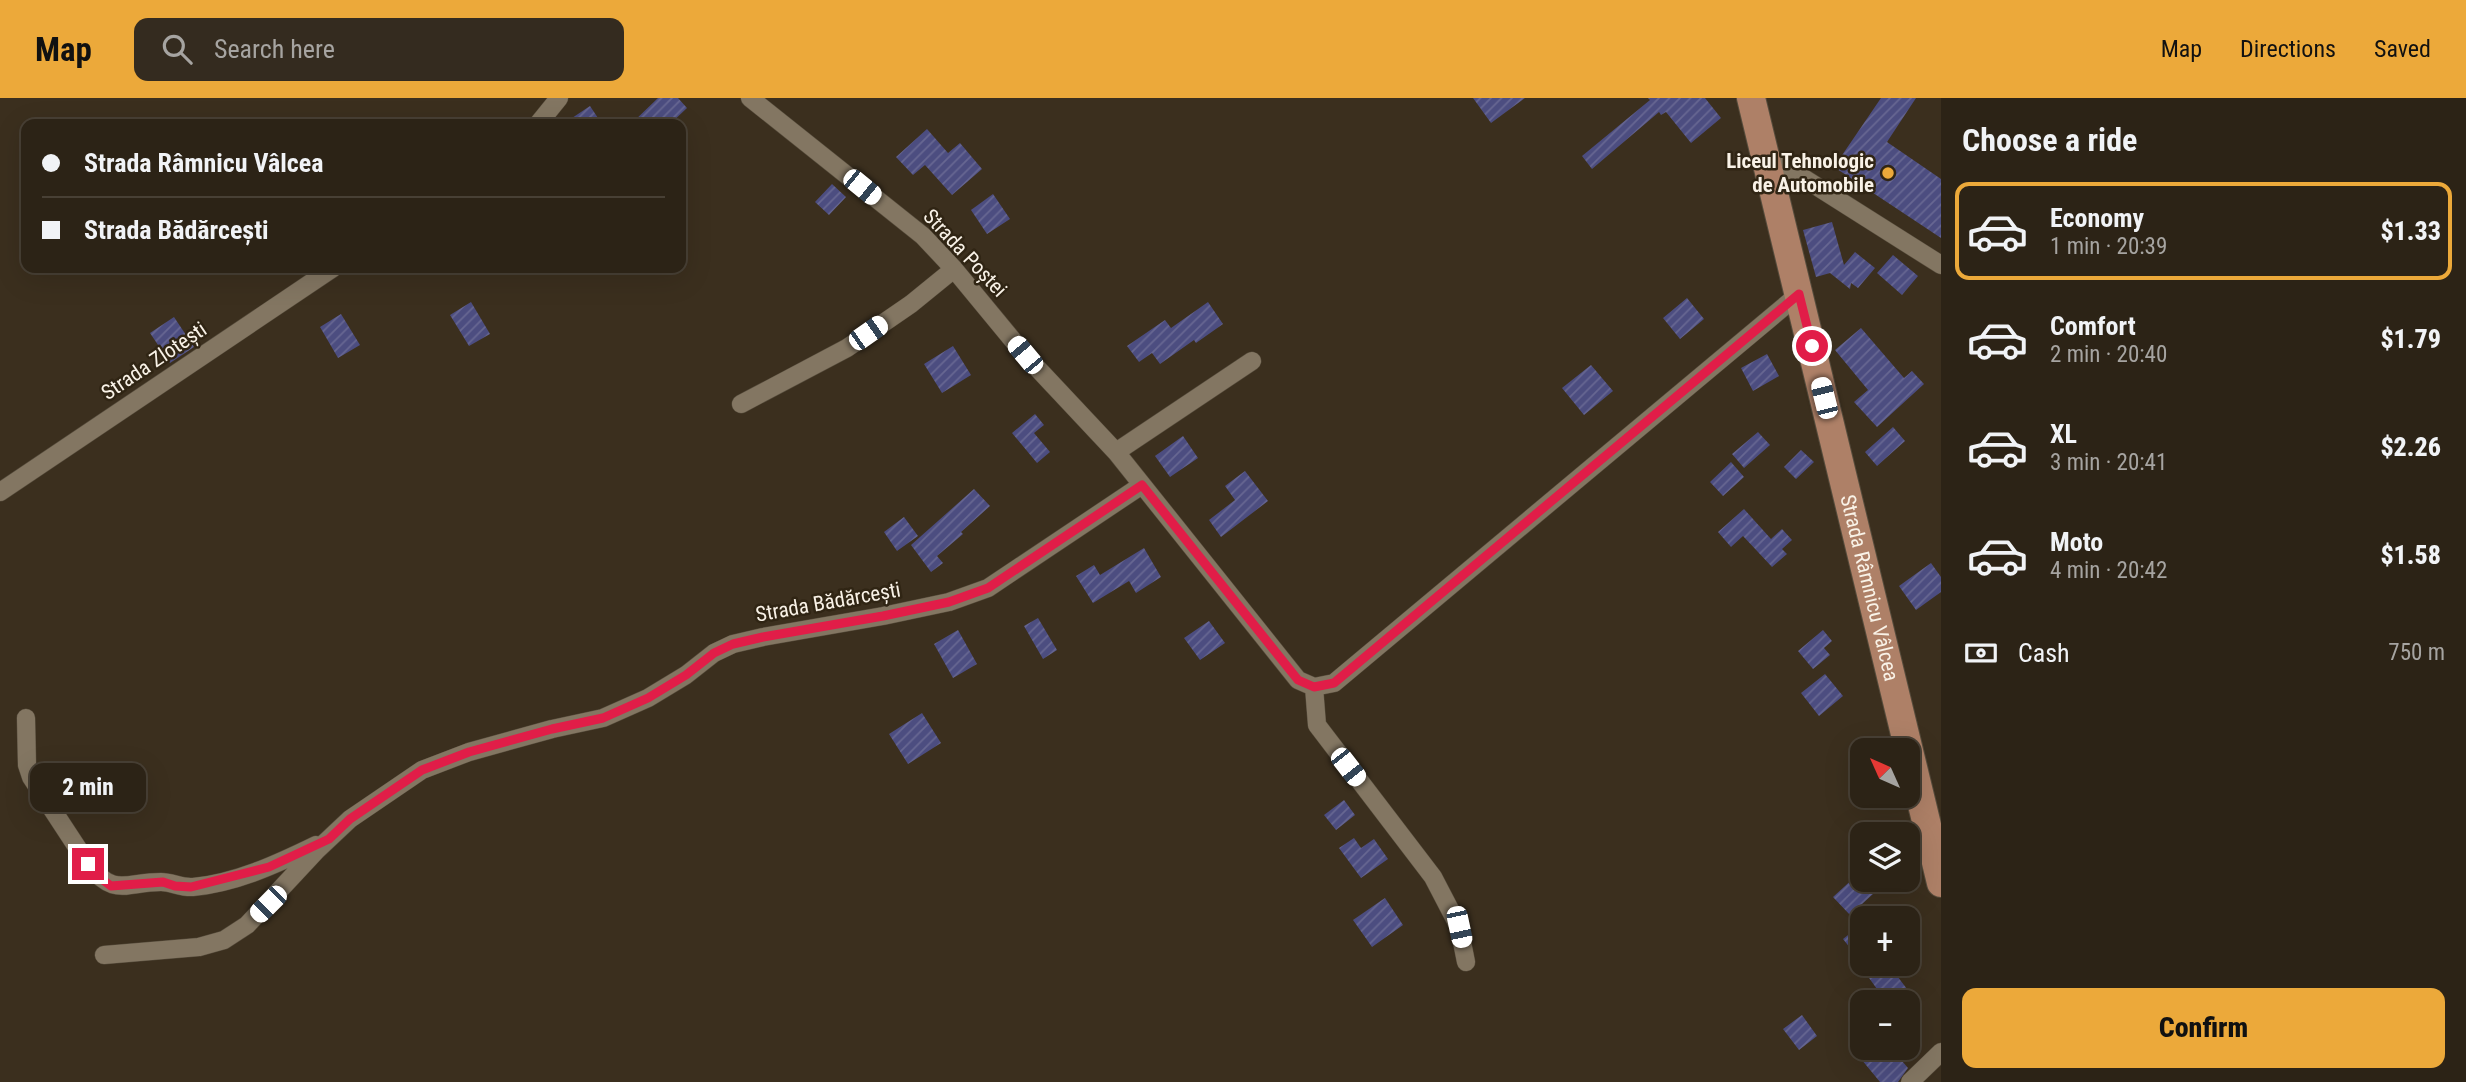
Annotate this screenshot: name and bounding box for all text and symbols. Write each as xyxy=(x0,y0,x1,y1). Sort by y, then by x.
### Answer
search box xyxy=(134,18,624,81)
text: Map xyxy=(35,30,92,69)
icon: search xyxy=(158,30,196,68)
text: Search here xyxy=(214,34,335,64)
text: Map xyxy=(2161,35,2202,63)
text: Directions xyxy=(2240,35,2336,63)
text: Saved xyxy=(2374,35,2431,63)
text: Choose a ride xyxy=(1962,121,2137,159)
text: Strada Râmnicu Vâlcea xyxy=(84,148,324,178)
place label: Liceul Tehnologic de Automobile xyxy=(1726,149,1874,197)
marker: Liceul Tehnologic de Automobile xyxy=(1880,165,1896,181)
car xyxy=(840,166,885,208)
icon: car xyxy=(1966,200,2029,263)
text: Economy xyxy=(2050,203,2144,233)
street label: Strada Poștei xyxy=(918,204,1012,302)
text: Strada Bădărcești xyxy=(84,215,269,245)
text: $1.33 xyxy=(2380,216,2441,246)
text: 1 min · 20:39 xyxy=(2050,233,2167,260)
icon: car xyxy=(1966,308,2029,371)
text: Comfort xyxy=(2050,311,2136,341)
car xyxy=(845,312,892,354)
street label: Strada Zlotești xyxy=(97,317,211,405)
text: $1.79 xyxy=(2380,324,2441,354)
route start xyxy=(1796,330,1828,362)
car xyxy=(1004,332,1047,378)
text: 2 min · 20:40 xyxy=(2050,341,2167,368)
car xyxy=(1809,375,1840,421)
icon: car xyxy=(1966,416,2029,479)
text: XL xyxy=(2050,419,2077,449)
text: $2.26 xyxy=(2380,432,2441,462)
text: 3 min · 20:41 xyxy=(2050,449,2167,476)
street label: Strada Râmnicu Vâlcea xyxy=(1835,492,1904,684)
icon: car xyxy=(1966,524,2029,587)
text: Moto xyxy=(2050,527,2103,557)
text: $1.58 xyxy=(2380,540,2441,570)
text: 4 min · 20:42 xyxy=(2050,557,2167,584)
street label: Strada Bădărcești xyxy=(754,577,902,627)
icon: cash xyxy=(1962,634,2000,672)
text: Cash xyxy=(2018,638,2070,668)
text: 750 m xyxy=(2388,639,2445,666)
north arrow xyxy=(1850,738,1920,808)
map controls xyxy=(1850,738,1920,1060)
car xyxy=(1327,744,1370,790)
callout: 2 min xyxy=(30,762,146,812)
text: 2 min xyxy=(62,774,114,801)
button: layers xyxy=(1850,822,1920,892)
route end xyxy=(72,848,104,880)
car xyxy=(246,882,291,926)
car xyxy=(1445,904,1474,950)
button: + xyxy=(1850,906,1920,976)
button: Confirm xyxy=(1962,988,2445,1068)
button: − xyxy=(1850,990,1920,1060)

